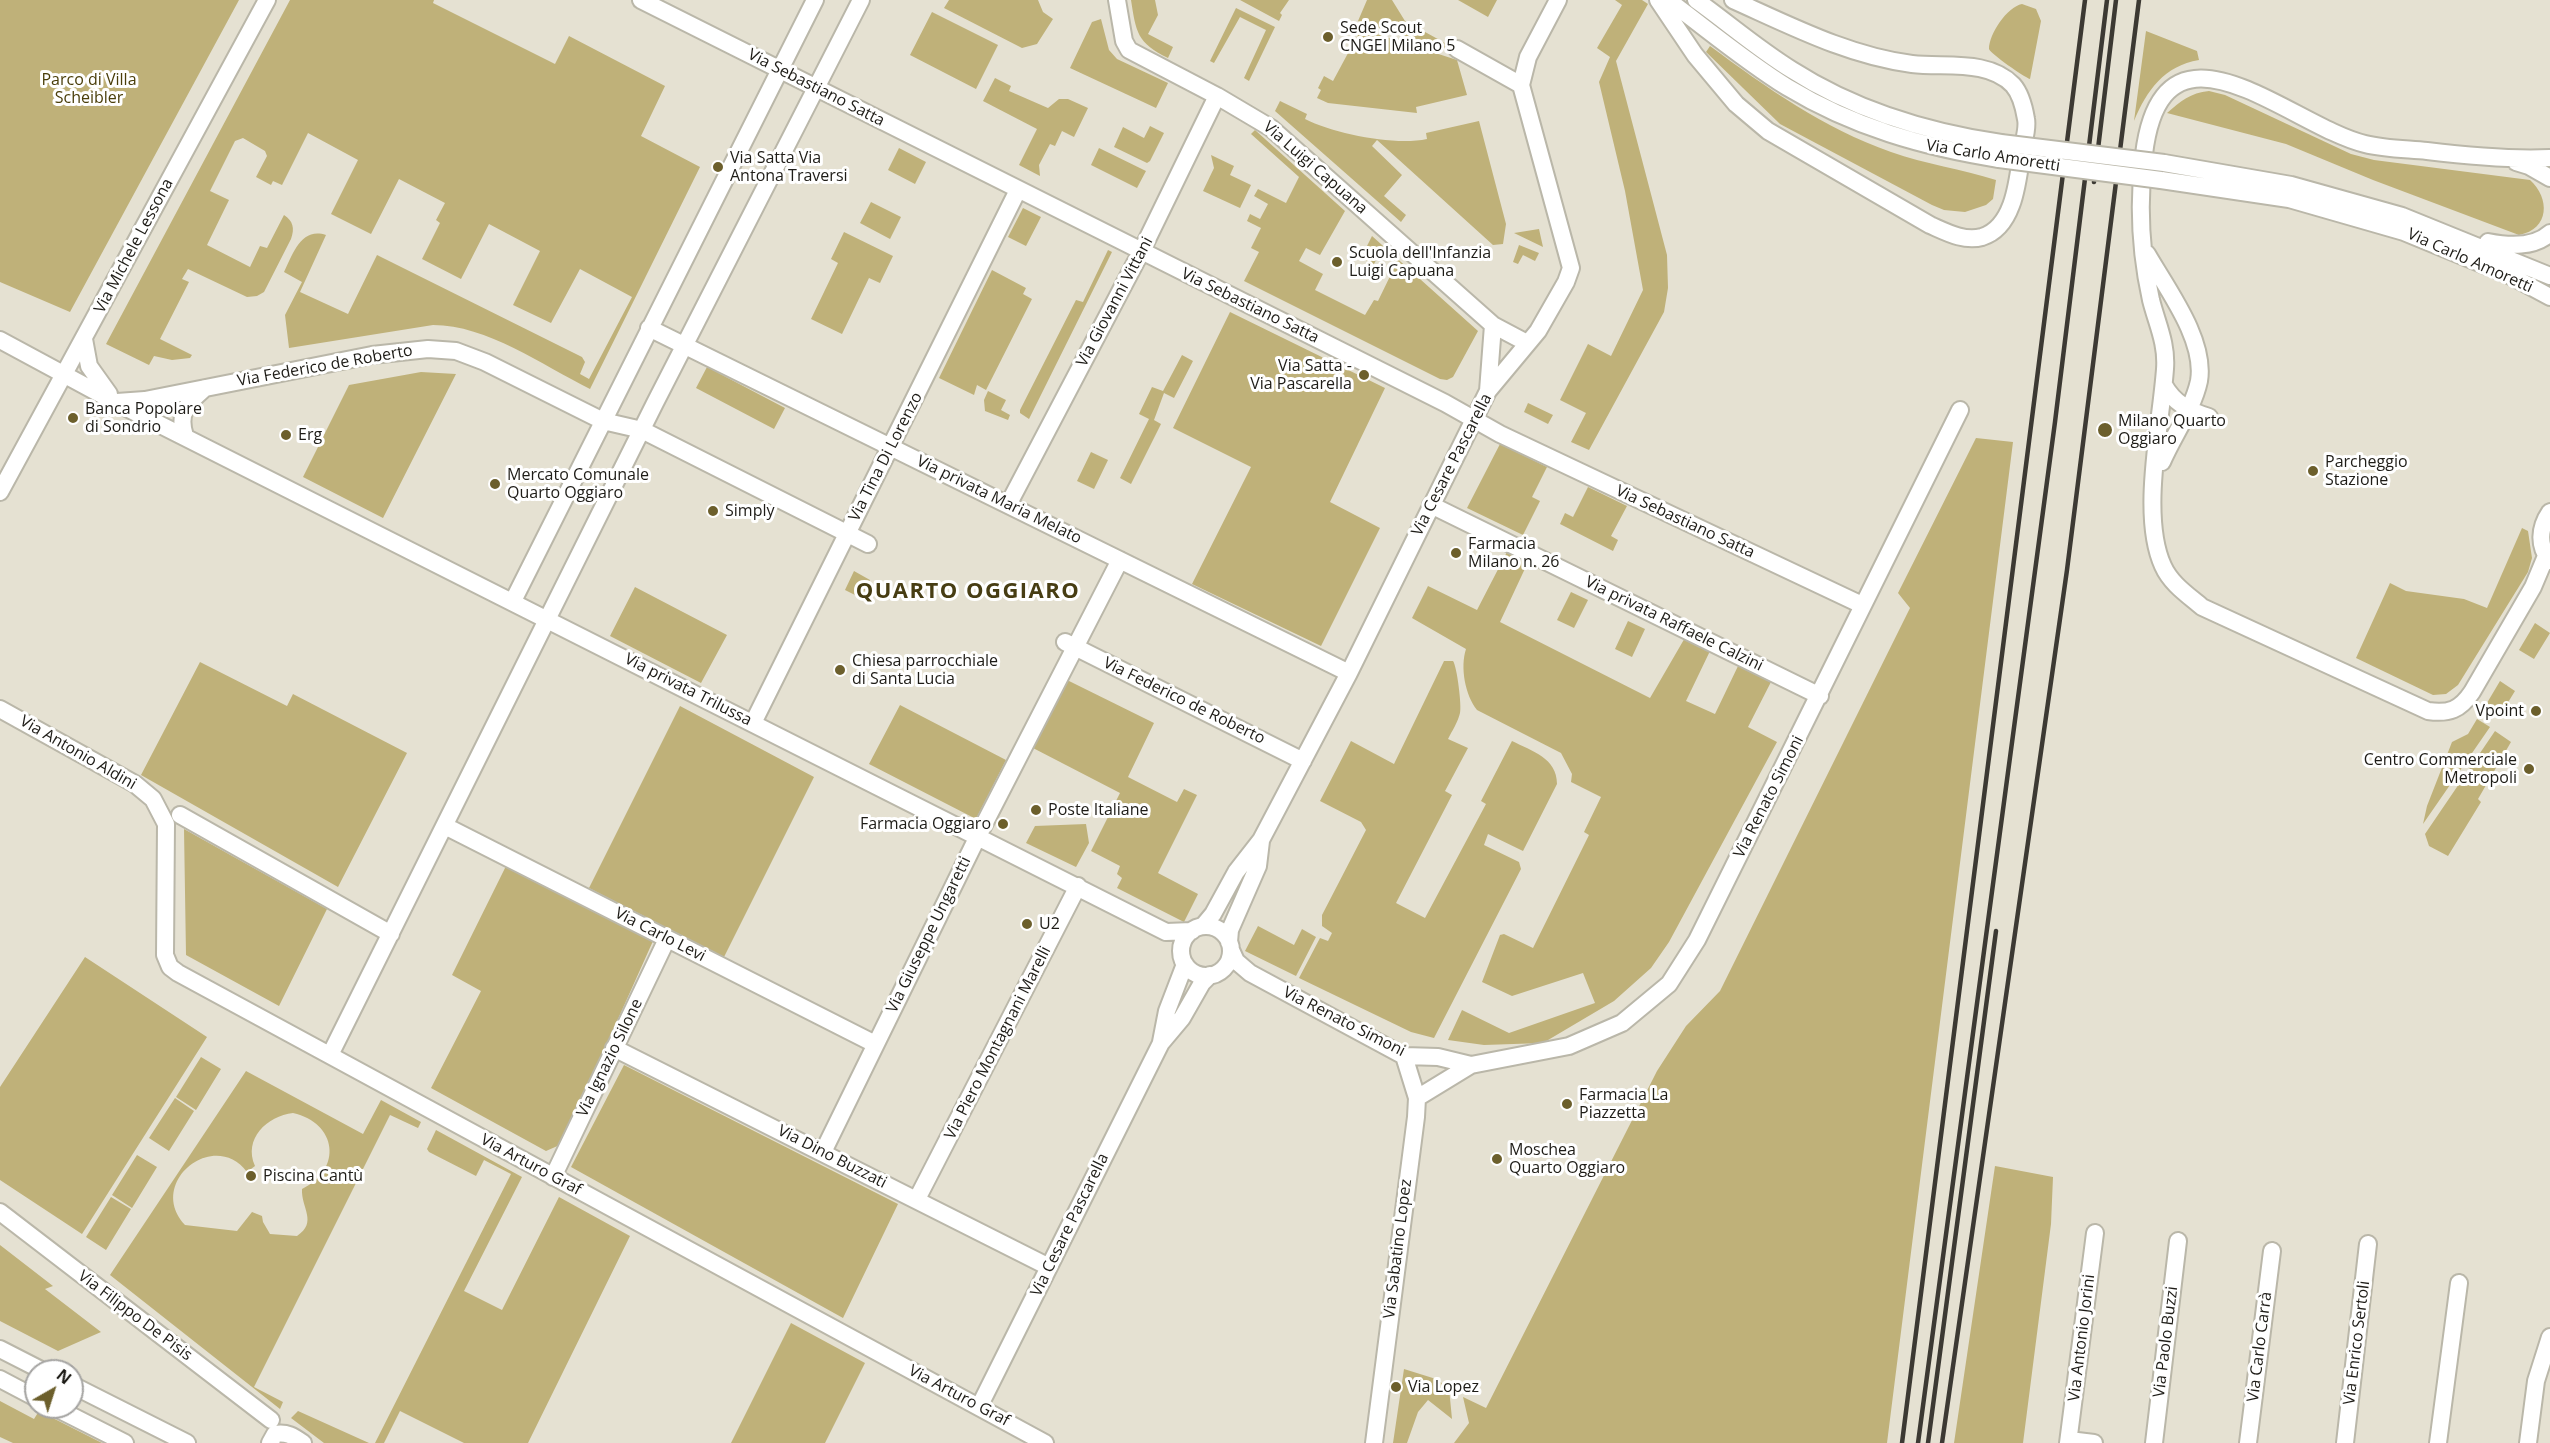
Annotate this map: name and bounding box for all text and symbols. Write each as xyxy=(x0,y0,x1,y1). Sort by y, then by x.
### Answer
place label: Sede Scout CNGEI Milano 5 xyxy=(1340,18,1455,56)
marker: Sede Scout CNGEI Milano 5 xyxy=(1321,30,1335,44)
street label: Via Sebastiano Satta xyxy=(744,45,888,131)
park label: Parco di Villa Scheibler xyxy=(41,70,137,108)
street label: Via Luigi Capuana xyxy=(1259,117,1371,219)
street label: Via Carlo Amoretti xyxy=(1925,136,2061,176)
place label: Via Satta Via Antona Traversi xyxy=(730,148,848,186)
marker: Via Satta Via Antona Traversi xyxy=(711,160,725,174)
street label: Via Michele Lessona xyxy=(90,175,178,317)
street label: Via Carlo Amoretti xyxy=(2404,225,2536,297)
street label: Via Giovanni Vittani xyxy=(1073,234,1157,370)
place label: Scuola dell'Infanzia Luigi Capuana xyxy=(1349,243,1491,281)
marker: Scuola dell'Infanzia Luigi Capuana xyxy=(1330,255,1344,269)
street label: Via Sebastiano Satta xyxy=(1178,264,1322,348)
street label: Via Federico de Roberto xyxy=(236,341,414,391)
place label: Via Satta - Via Pascarella xyxy=(1250,356,1352,394)
marker: Via Satta - Via Pascarella xyxy=(1357,368,1371,382)
street label: Via Tina Di Lorenzo xyxy=(845,389,927,525)
street label: Via Cesare Pascarella xyxy=(1408,391,1496,539)
place label: Banca Popolare di Sondrio xyxy=(85,399,202,437)
marker: Banca Popolare di Sondrio xyxy=(66,411,80,425)
place label: Milano Quarto Oggiaro xyxy=(2118,411,2226,449)
marker: Milano Quarto Oggiaro xyxy=(2096,421,2114,439)
place label: Erg xyxy=(298,425,322,445)
marker: Erg xyxy=(279,428,293,442)
street label: Via privata Maria Melato xyxy=(913,452,1085,548)
place label: Parcheggio Stazione xyxy=(2325,452,2408,490)
marker: Parcheggio Stazione xyxy=(2306,464,2320,478)
place label: Mercato Comunale Quarto Oggiaro xyxy=(507,465,649,503)
marker: Mercato Comunale Quarto Oggiaro xyxy=(488,477,502,491)
street label: Via Sebastiano Satta xyxy=(1613,481,1757,563)
place label: Simply xyxy=(725,501,774,521)
marker: Simply xyxy=(706,504,720,518)
place label: Farmacia Milano n. 26 xyxy=(1468,534,1559,572)
marker: Farmacia Milano n. 26 xyxy=(1449,546,1463,560)
street label: Via privata Raffaele Calzini xyxy=(1582,572,1766,676)
district label: QUARTO OGGIARO xyxy=(856,579,1080,605)
street label: Via privata Trilussa xyxy=(621,650,755,730)
place label: Chiesa parrocchiale di Santa Lucia xyxy=(852,651,998,689)
street label: Via Federico de Roberto xyxy=(1100,653,1268,749)
marker: Chiesa parrocchiale di Santa Lucia xyxy=(833,663,847,677)
place label: Vpoint xyxy=(2475,701,2524,721)
marker: Vpoint xyxy=(2529,704,2543,718)
street label: Via Antonio Aldini xyxy=(16,712,140,794)
street label: Via Renato Simoni xyxy=(1730,733,1808,861)
place label: Centro Commerciale Metropoli xyxy=(2364,750,2517,788)
marker: Centro Commerciale Metropoli xyxy=(2522,762,2536,776)
place label: Poste Italiane xyxy=(1048,800,1149,820)
marker: Poste Italiane xyxy=(1029,803,1043,817)
place label: Farmacia Oggiaro xyxy=(860,814,991,834)
marker: Farmacia Oggiaro xyxy=(996,817,1010,831)
street label: Via Giuseppe Ungaretti xyxy=(883,854,975,1016)
street label: Via Carlo Levi xyxy=(611,904,709,966)
place label: U2 xyxy=(1039,914,1060,934)
marker: U2 xyxy=(1020,917,1034,931)
street label: Via Piero Montagnani Marelli xyxy=(941,943,1055,1143)
street label: Via Renato Simoni xyxy=(1280,983,1408,1061)
street label: Via Ignazio Silone xyxy=(573,996,647,1120)
place label: Farmacia La Piazzetta xyxy=(1579,1085,1668,1123)
marker: Farmacia La Piazzetta xyxy=(1560,1097,1574,1111)
street label: Via Dino Buzzati xyxy=(774,1121,890,1193)
street label: Via Arturo Graf xyxy=(477,1130,585,1200)
place label: Moschea Quarto Oggiaro xyxy=(1509,1140,1625,1178)
street label: Via Cesare Pascarella xyxy=(1027,1150,1113,1300)
marker: Moschea Quarto Oggiaro xyxy=(1490,1152,1504,1166)
place label: Piscina Cantù xyxy=(263,1166,363,1186)
marker: Piscina Cantù xyxy=(244,1169,258,1183)
street label: Via Sabatino Lopez xyxy=(1380,1178,1416,1320)
street label: Via Filippo De Pisis xyxy=(74,1267,196,1365)
street label: Via Antonio Jorini xyxy=(2065,1273,2099,1403)
street label: Via Enrico Sertoli xyxy=(2340,1280,2374,1406)
street label: Via Paolo Buzzi xyxy=(2150,1285,2182,1399)
street label: Via Carlo Carrà xyxy=(2244,1291,2276,1403)
north arrow xyxy=(24,1359,84,1419)
street label: Via Arturo Graf xyxy=(905,1361,1013,1431)
text: N xyxy=(52,1364,76,1389)
place label: Via Lopez xyxy=(1408,1377,1479,1397)
marker: Via Lopez xyxy=(1389,1380,1403,1394)

